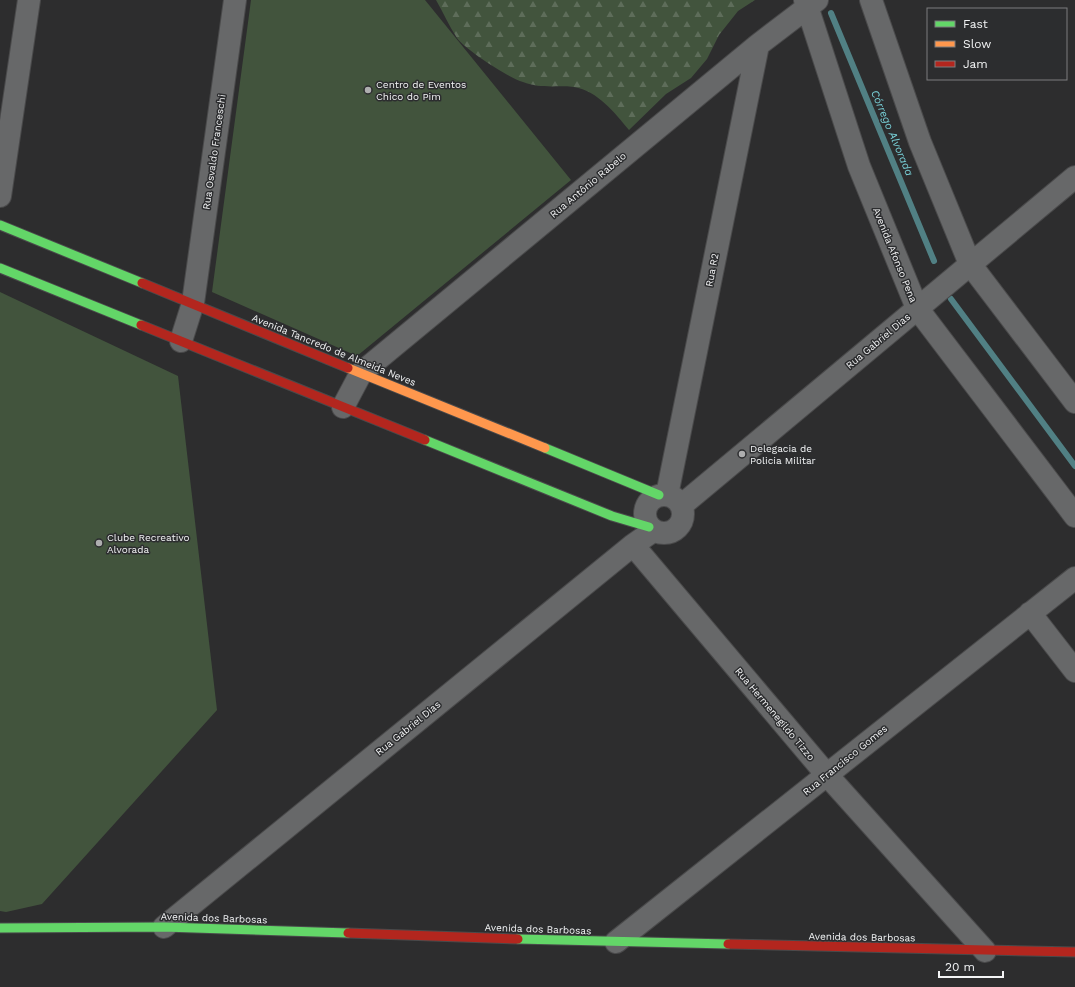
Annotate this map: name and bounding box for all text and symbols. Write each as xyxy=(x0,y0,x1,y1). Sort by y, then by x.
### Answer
legend xyxy=(927,8,1067,80)
text: Fast xyxy=(963,17,988,31)
text: Slow xyxy=(963,37,991,51)
text: Jam xyxy=(963,57,988,71)
place label: Centro de Eventos Chico do Pim xyxy=(376,79,466,102)
marker: Centro de Eventos Chico do Pim xyxy=(363,85,373,95)
water label: Córrego Alvorada xyxy=(868,88,916,178)
street label: Rua Osvaldo Franceschi xyxy=(200,94,228,210)
street label: Rua Antônio Rabelo xyxy=(548,150,628,220)
street label: Avenida Afonso Pena xyxy=(871,206,919,304)
street label: Rua R2 xyxy=(703,252,721,288)
street label: Rua Gabriel Dias xyxy=(844,311,912,371)
street label: Avenida Tancredo de Almeida Neves xyxy=(250,312,418,388)
place label: Delegacia de Policia Militar xyxy=(750,443,816,466)
marker: Delegacia de Policia Militar xyxy=(737,449,747,459)
place label: Clube Recreativo Alvorada xyxy=(107,532,190,555)
marker: Clube Recreativo Alvorada xyxy=(94,538,104,548)
street label: Rua Hermenegildo Tizzo xyxy=(733,665,817,763)
street label: Rua Gabriel Dias xyxy=(373,699,443,757)
street label: Rua Francisco Gomes xyxy=(801,723,889,797)
street label: Avenida dos Barbosas xyxy=(160,911,268,925)
street label: Avenida dos Barbosas xyxy=(484,922,592,936)
street label: Avenida dos Barbosas xyxy=(808,931,916,943)
scale bar xyxy=(939,953,1003,979)
text: 20 m xyxy=(945,960,975,974)

